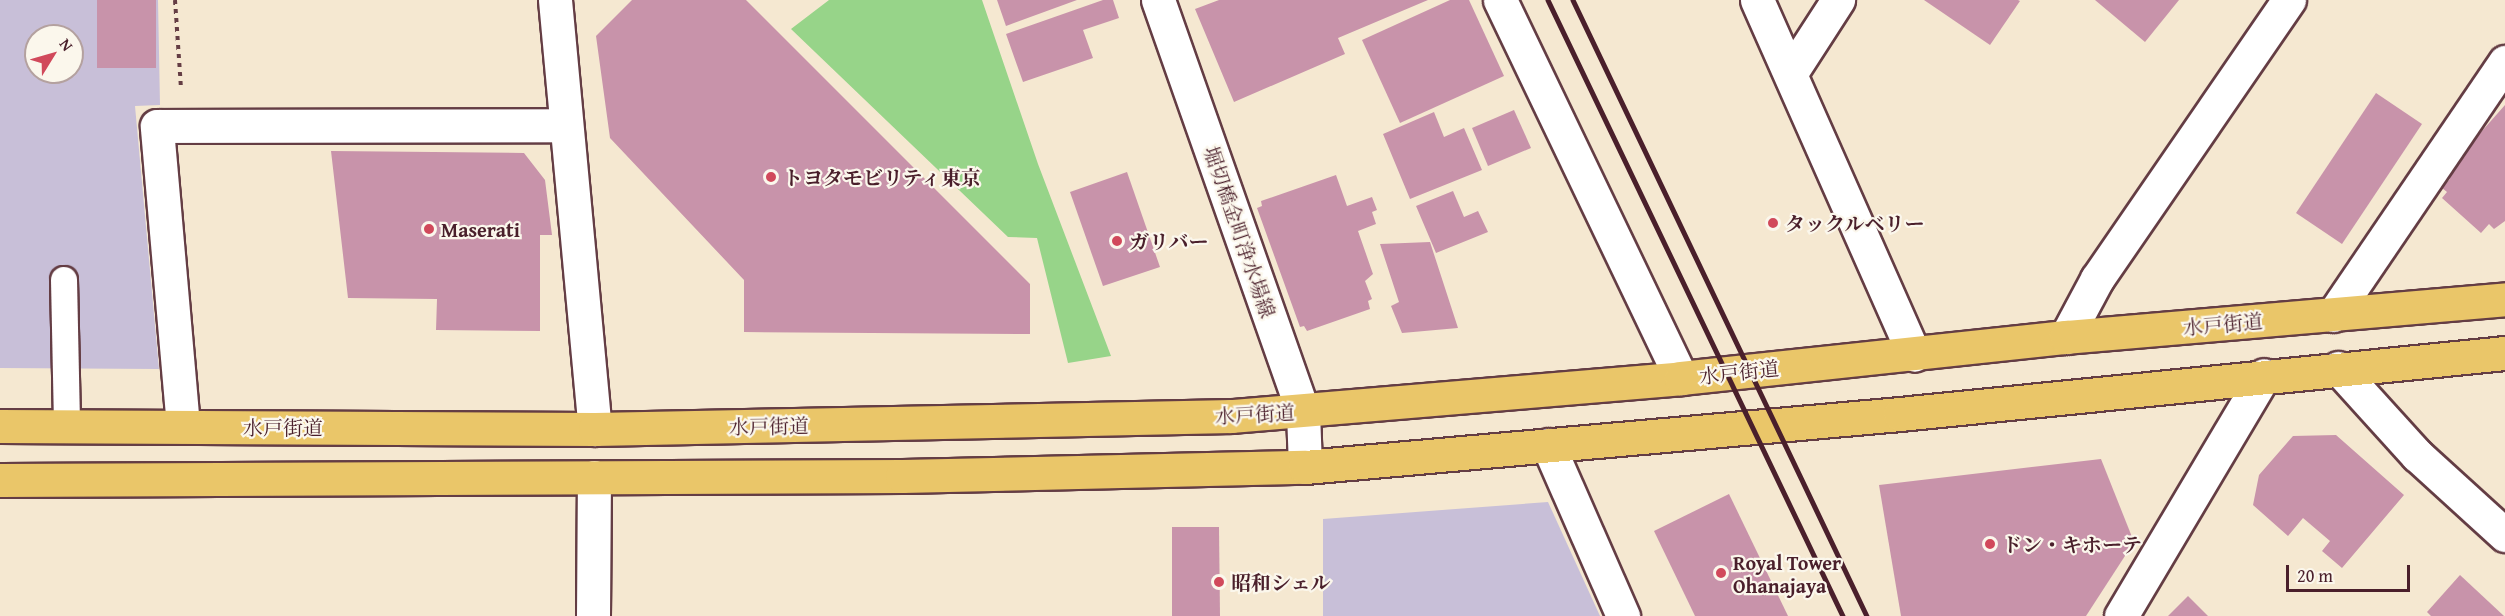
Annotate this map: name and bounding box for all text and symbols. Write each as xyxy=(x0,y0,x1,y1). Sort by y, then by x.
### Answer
north arrow xyxy=(24,24,84,84)
text: N xyxy=(54,33,80,56)
street label: 堀切橋金町浄水場線 xyxy=(1199,143,1281,321)
place label: トヨタモビリティ東京 xyxy=(783,165,983,189)
marker: トヨタモビリティ東京 xyxy=(764,170,778,184)
place label: タックルベリー xyxy=(1785,211,1925,235)
marker: タックルベリー xyxy=(1766,216,1780,230)
place label: Maserati xyxy=(441,217,520,241)
marker: Maserati xyxy=(422,222,436,236)
place label: ガリバー xyxy=(1129,229,1209,253)
marker: ガリバー xyxy=(1110,234,1124,248)
street label: 水戸街道 xyxy=(2182,309,2264,339)
street label: 水戸街道 xyxy=(1698,356,1780,388)
street label: 水戸街道 xyxy=(1214,400,1296,428)
street label: 水戸街道 xyxy=(729,413,809,439)
street label: 水戸街道 xyxy=(243,415,323,439)
place label: ドン・キホーテ xyxy=(2002,532,2142,556)
marker: ドン・キホーテ xyxy=(1983,537,1997,551)
place label: Royal Tower Ohanajaya xyxy=(1733,550,1841,597)
scale bar xyxy=(2289,553,2414,591)
text: 20 m xyxy=(2297,562,2333,589)
marker: Royal Tower Ohanajaya xyxy=(1714,566,1728,580)
place label: 昭和シェル xyxy=(1231,570,1331,594)
marker: 昭和シェル xyxy=(1212,575,1226,589)

